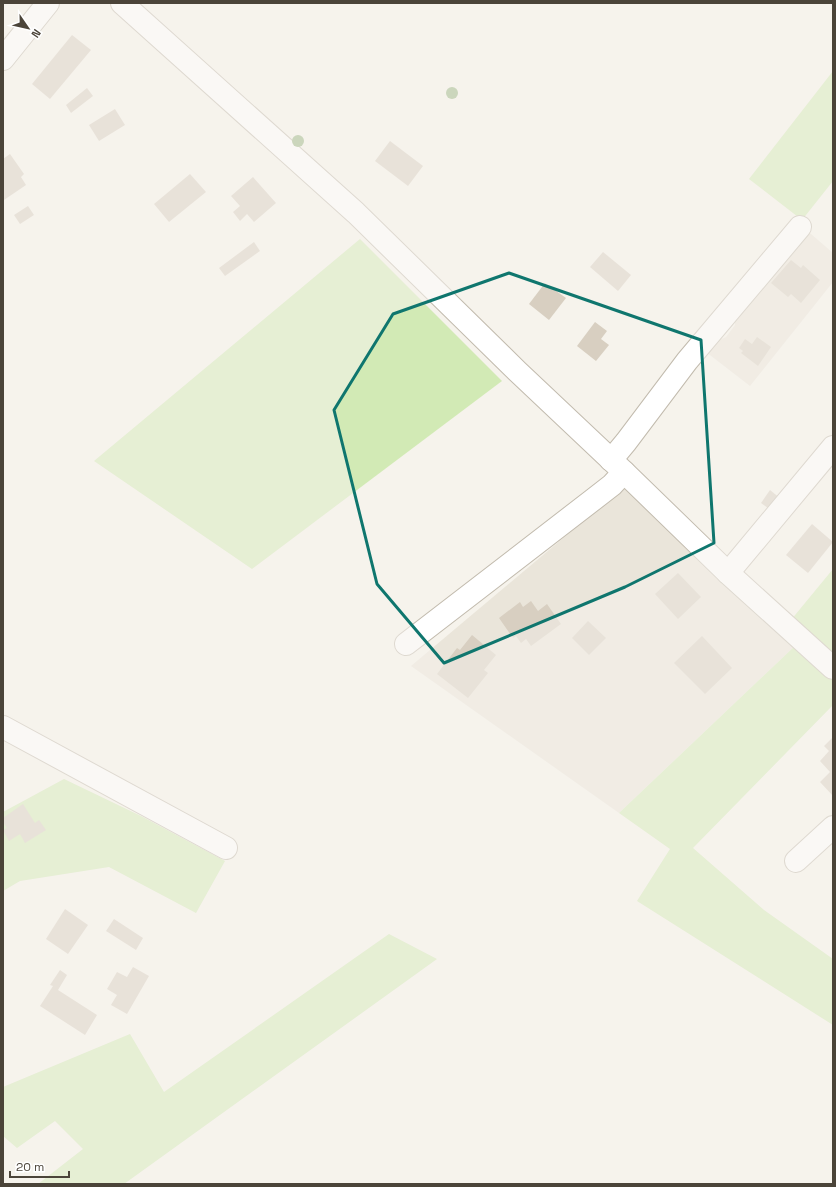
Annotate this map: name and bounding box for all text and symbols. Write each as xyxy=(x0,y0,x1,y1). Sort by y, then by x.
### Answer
north arrow xyxy=(8,8,48,48)
text: N xyxy=(28,27,44,41)
scale bar xyxy=(10,1153,69,1179)
text: 20 m xyxy=(16,1159,44,1175)

